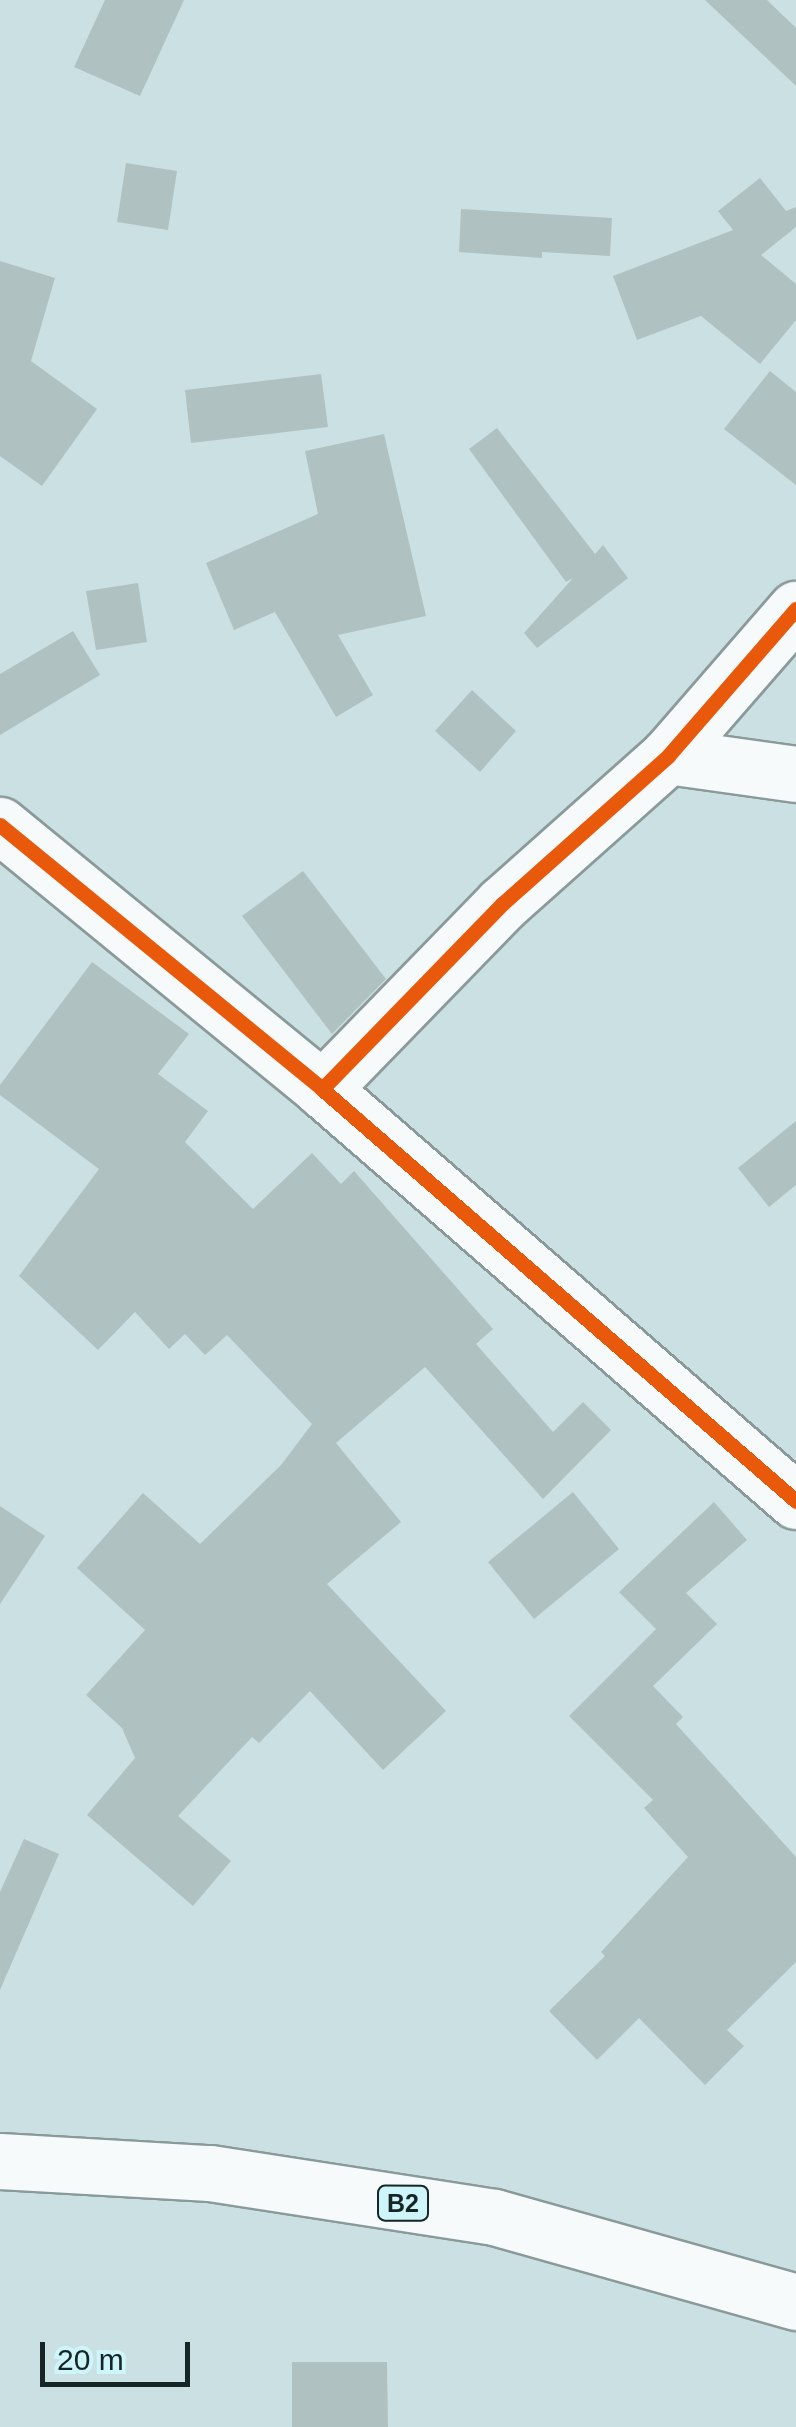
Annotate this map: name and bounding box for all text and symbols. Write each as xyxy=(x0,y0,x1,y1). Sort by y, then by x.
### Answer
road number: B2 xyxy=(376,2183,430,2223)
scale bar xyxy=(45,2322,195,2384)
text: 20 m xyxy=(57,2343,124,2376)

